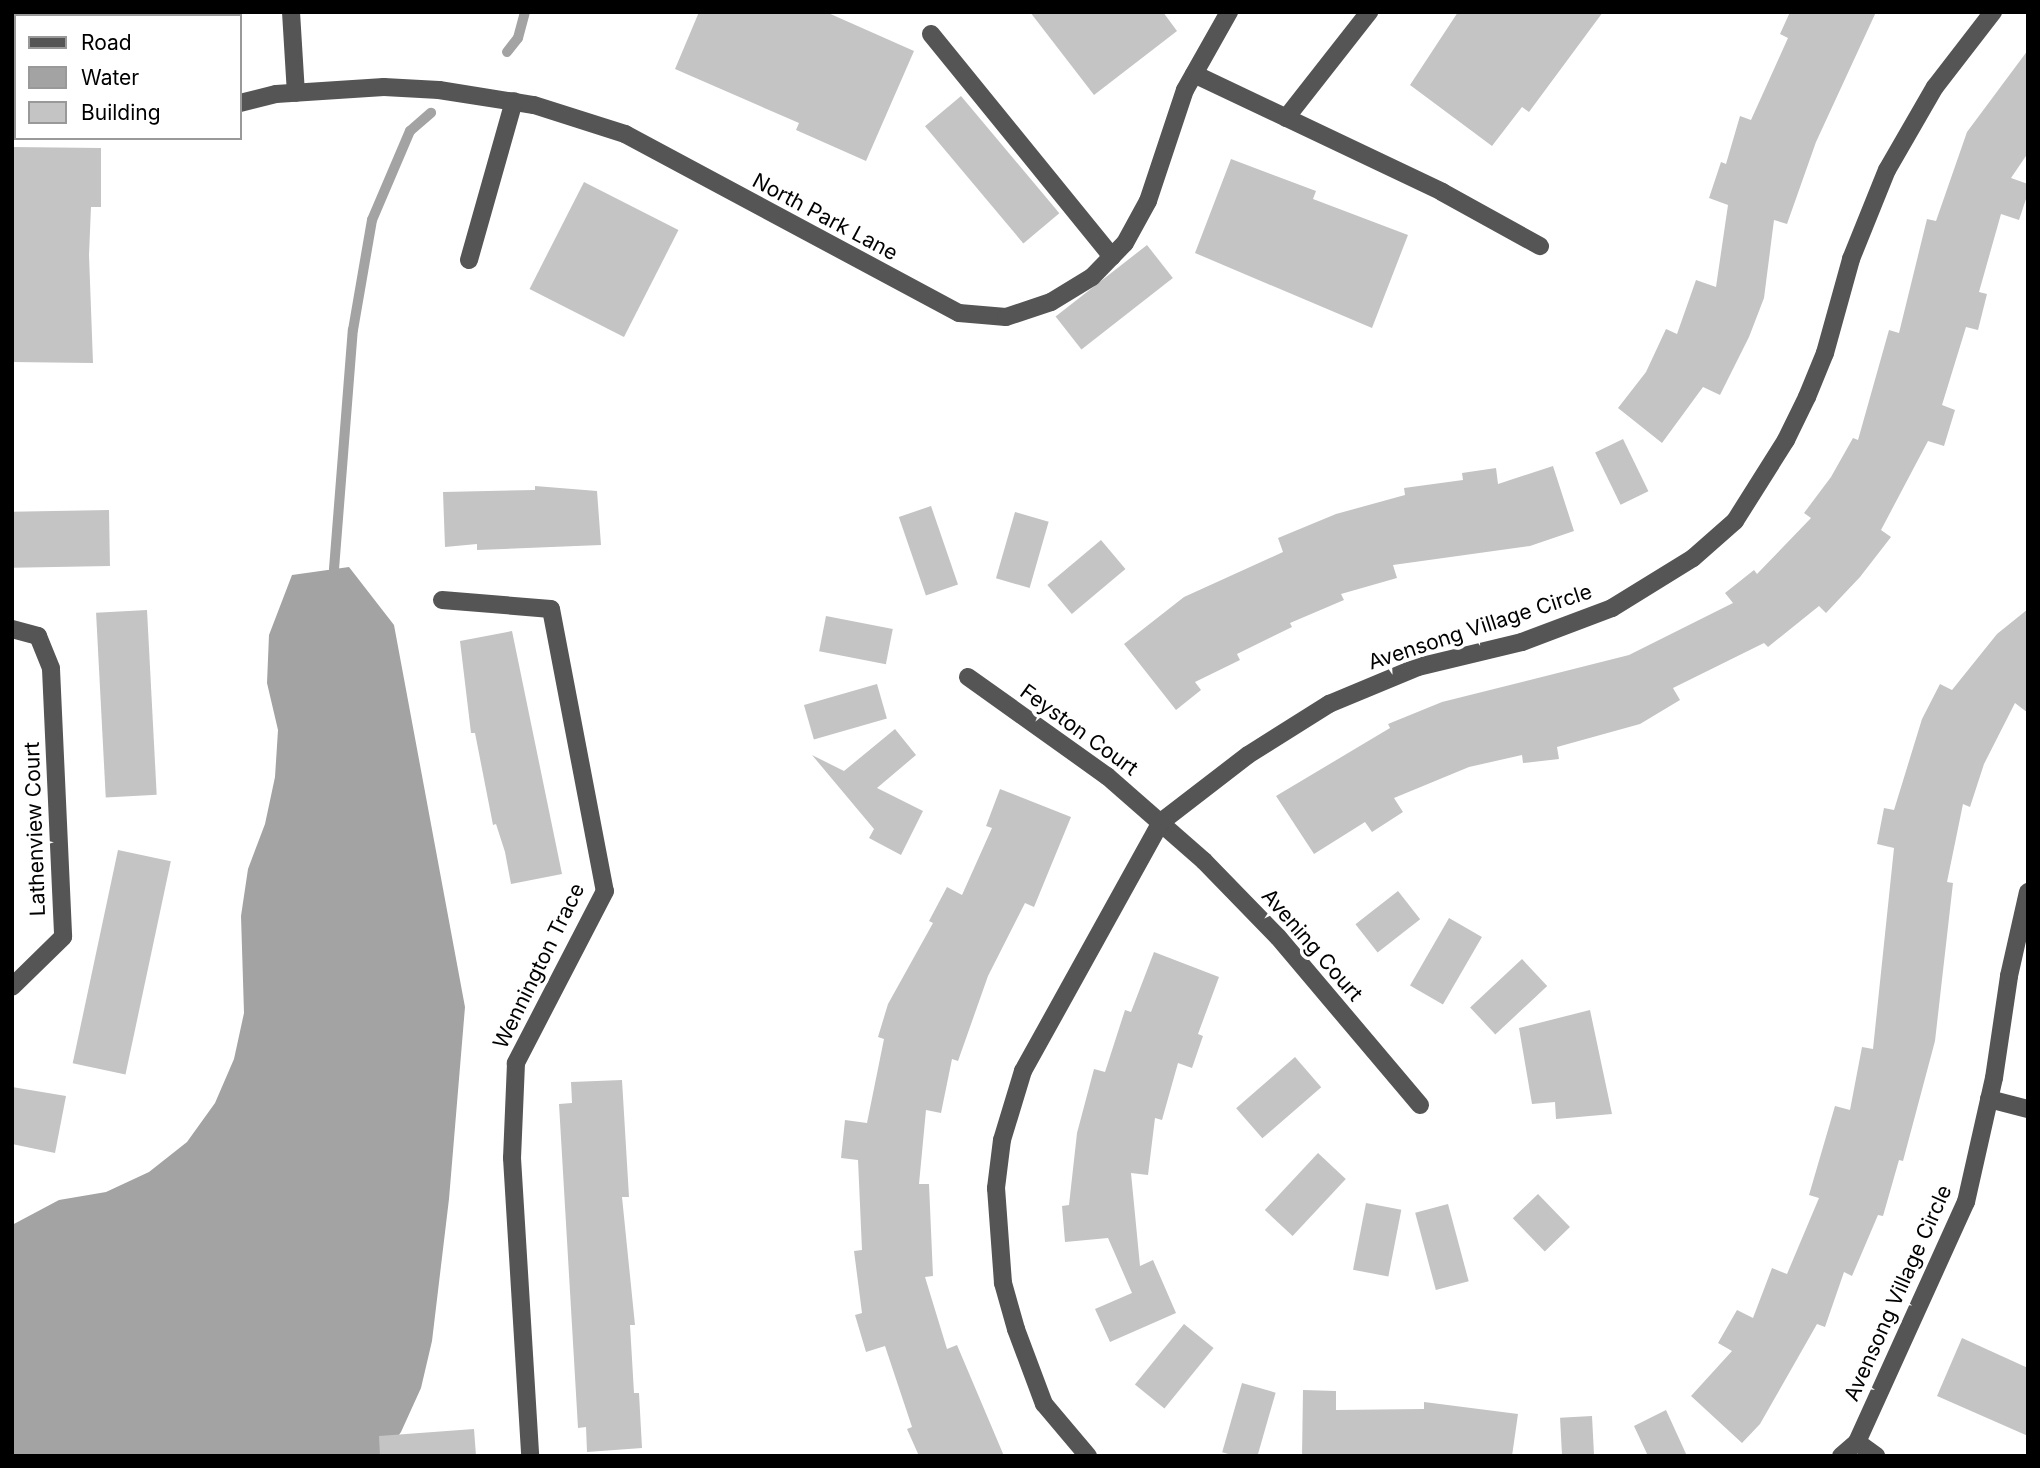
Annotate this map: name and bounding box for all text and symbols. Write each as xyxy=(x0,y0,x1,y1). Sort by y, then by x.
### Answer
legend xyxy=(14,14,242,140)
text: Road xyxy=(81,30,132,55)
text: Water xyxy=(81,65,139,90)
text: Building xyxy=(81,100,161,125)
street label: North Park Lane xyxy=(748,168,902,266)
street label: Avensong Village Circle xyxy=(1365,579,1595,675)
street label: Feyston Court xyxy=(1015,679,1143,781)
street label: Lathenview Court xyxy=(19,741,51,917)
street label: Wennington Trace xyxy=(488,879,590,1053)
street label: Avening Court xyxy=(1256,884,1368,1006)
street label: Avensong Village Circle xyxy=(1839,1181,1957,1405)

